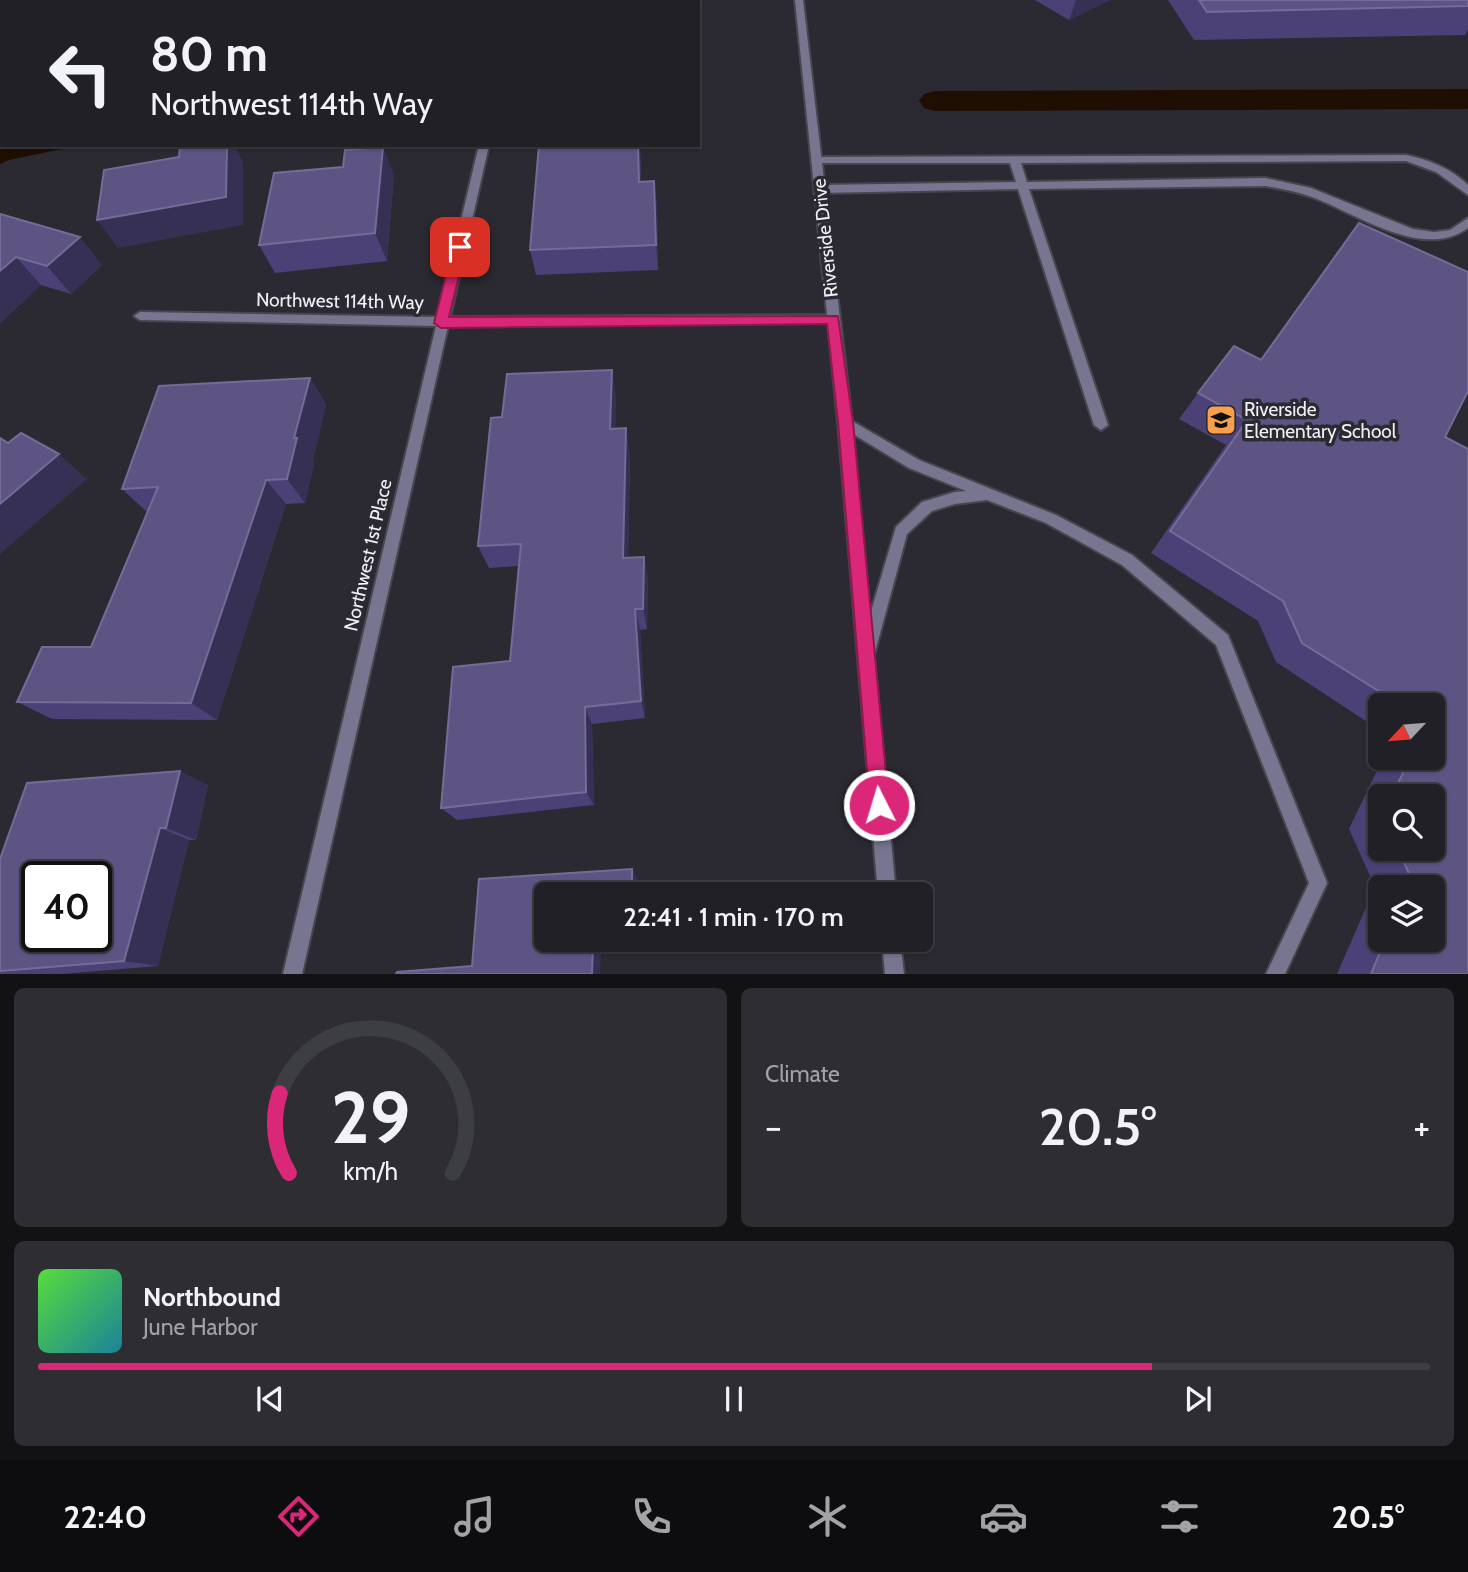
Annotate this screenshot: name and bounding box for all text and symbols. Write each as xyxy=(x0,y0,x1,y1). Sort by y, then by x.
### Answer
text: 80 m xyxy=(150,24,268,83)
icon: left xyxy=(35,28,126,119)
text: Northwest 114th Way xyxy=(150,84,433,123)
street label: Riverside Drive xyxy=(807,177,843,299)
pin xyxy=(430,217,490,277)
icon: arrive xyxy=(441,228,479,266)
street label: Northwest 114th Way xyxy=(256,288,425,314)
place label: Riverside Elementary School xyxy=(1244,398,1397,443)
school or university icon: Riverside Elementary School xyxy=(1204,403,1238,437)
street label: Northwest 1st Place xyxy=(339,476,397,633)
north arrow xyxy=(1368,693,1446,770)
map controls xyxy=(1368,693,1445,952)
position arrow xyxy=(842,768,916,842)
button: search xyxy=(1368,784,1445,861)
speed limit sign: 40 xyxy=(21,861,112,952)
button: layers xyxy=(1368,875,1445,952)
text: 22:41 · 1 min · 170 m xyxy=(623,901,844,933)
text: Climate xyxy=(765,1060,840,1088)
text: 29 xyxy=(331,1074,410,1162)
text: 20.5° xyxy=(1039,1095,1156,1158)
text: − xyxy=(765,1103,782,1150)
text: + xyxy=(1413,1103,1430,1150)
text: km/h xyxy=(343,1156,398,1186)
text: Northbound xyxy=(143,1281,281,1313)
text: June Harbor xyxy=(143,1313,257,1341)
icon: previous xyxy=(251,1380,289,1418)
icon: pause xyxy=(715,1380,753,1418)
icon: next xyxy=(1179,1380,1217,1418)
icon: directions xyxy=(274,1492,323,1541)
icon: music xyxy=(450,1492,499,1541)
icon: phone xyxy=(627,1492,676,1541)
icon: climate xyxy=(803,1492,852,1541)
icon: car xyxy=(979,1492,1028,1541)
icon: filters xyxy=(1155,1492,1204,1541)
text: 22:40 xyxy=(64,1497,147,1536)
text: 20.5° xyxy=(1332,1497,1404,1536)

